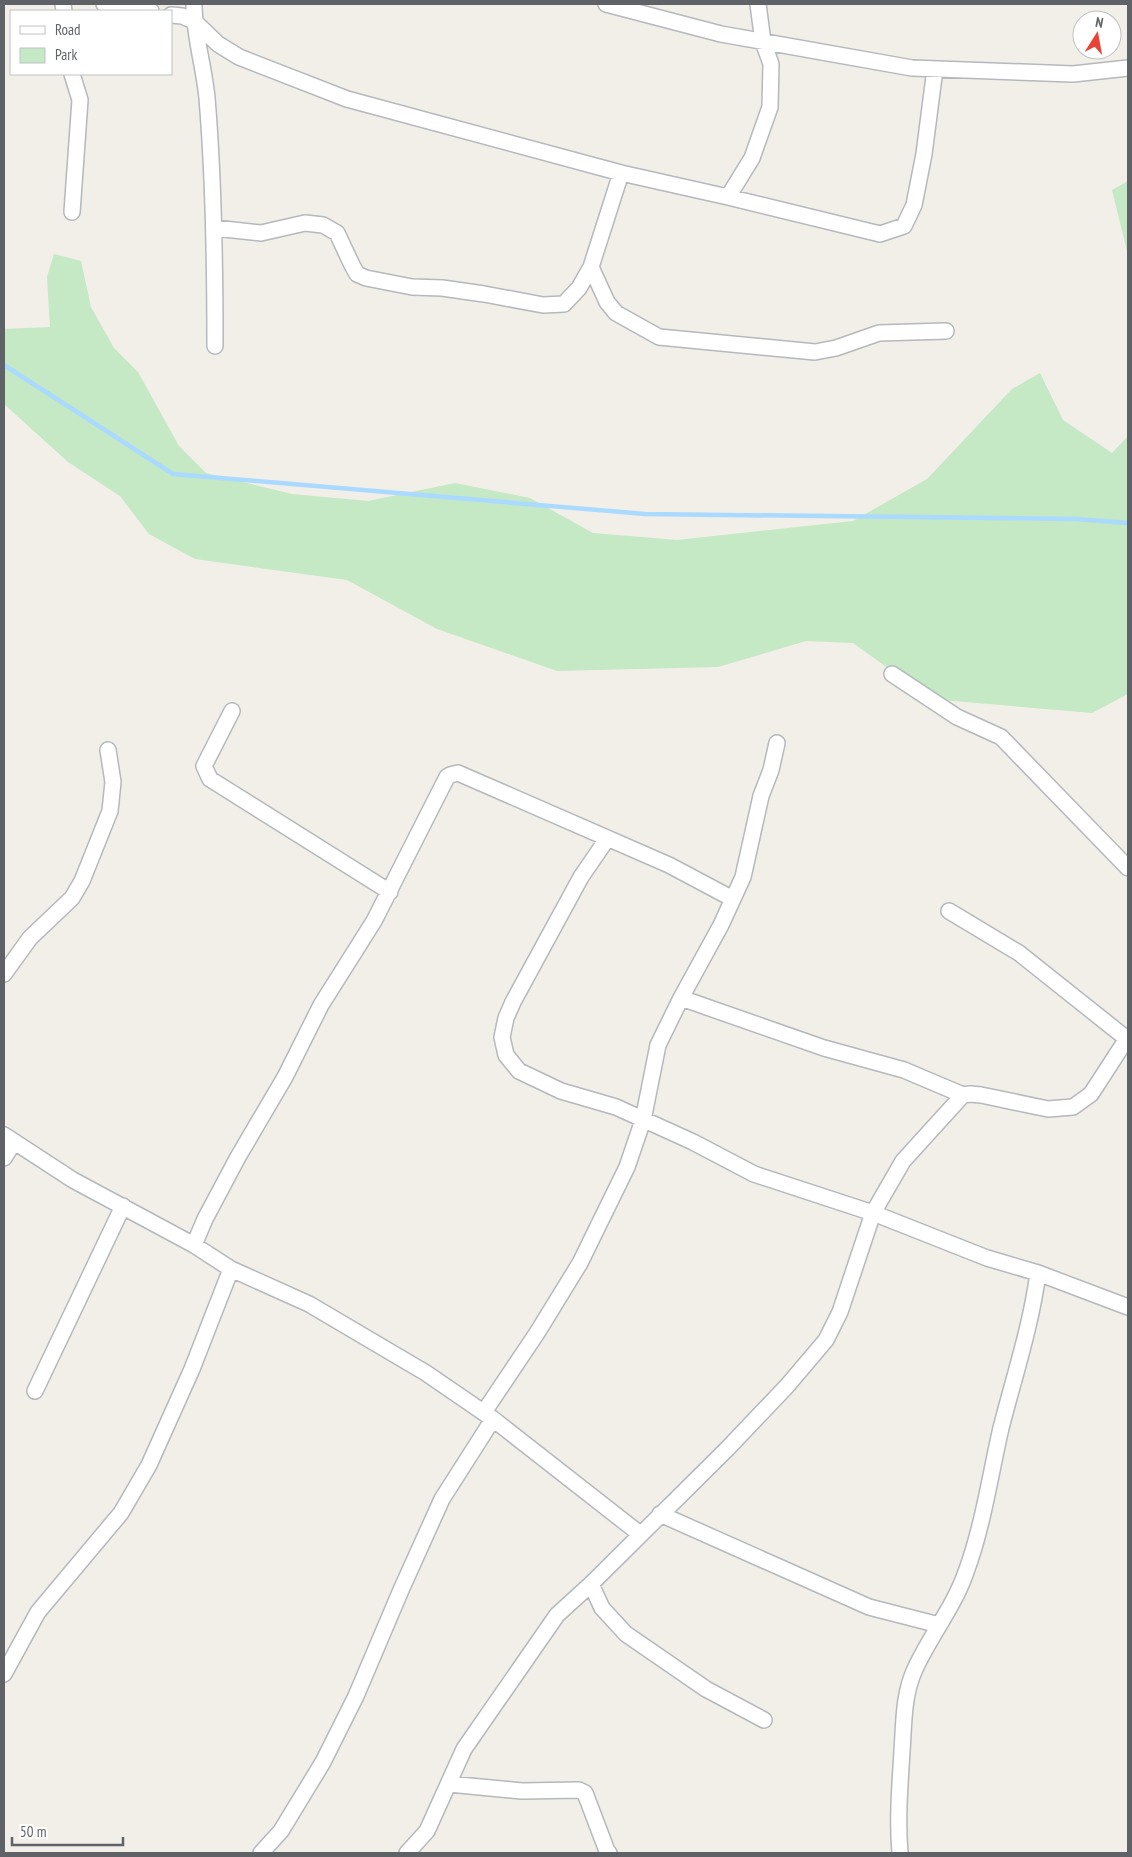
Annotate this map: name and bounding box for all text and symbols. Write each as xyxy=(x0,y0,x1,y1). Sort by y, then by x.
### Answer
legend xyxy=(10,10,172,75)
north arrow xyxy=(1072,10,1122,60)
text: N xyxy=(1094,13,1105,32)
text: Road xyxy=(55,20,81,39)
text: Park xyxy=(55,45,77,64)
scale bar xyxy=(12,1814,124,1846)
text: 50 m xyxy=(20,1822,46,1841)

